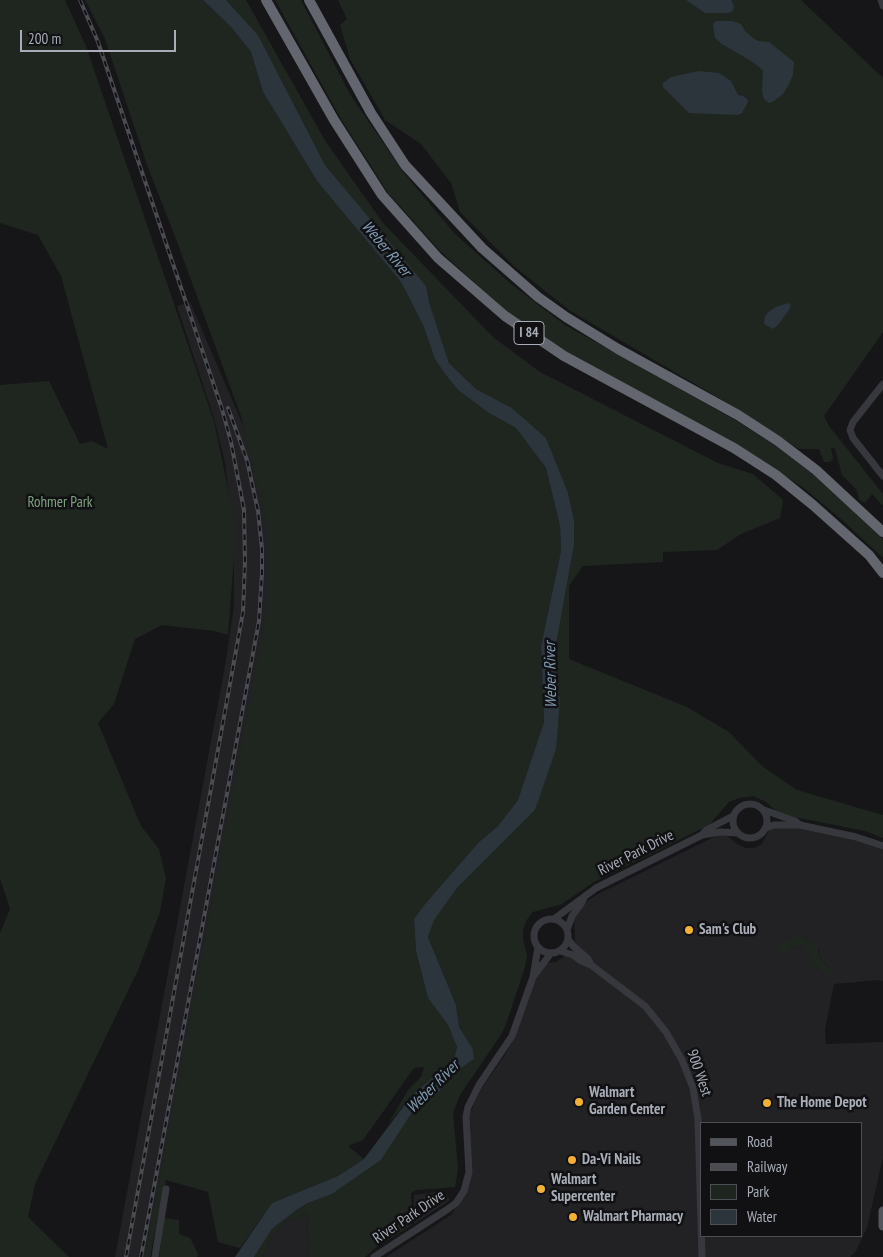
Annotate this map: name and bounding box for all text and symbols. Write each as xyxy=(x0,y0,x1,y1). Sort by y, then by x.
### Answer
scale bar xyxy=(22,20,179,52)
text: 200 m xyxy=(28,29,61,48)
water label: Weber River xyxy=(357,217,415,281)
road number: I 84 xyxy=(514,322,544,344)
park label: Rohmer Park xyxy=(27,494,93,512)
water label: Weber River xyxy=(541,642,561,708)
street label: River Park Drive xyxy=(595,826,677,880)
place label: Sam's Club xyxy=(699,921,756,939)
marker: Sam's Club xyxy=(683,924,695,936)
street label: 900 West xyxy=(683,1047,715,1099)
water label: Weber River xyxy=(403,1057,463,1117)
place label: Walmart Garden Center xyxy=(589,1084,665,1119)
place label: The Home Depot xyxy=(777,1094,867,1112)
marker: Walmart Garden Center xyxy=(573,1096,585,1108)
marker: The Home Depot xyxy=(761,1097,773,1109)
legend xyxy=(700,1122,863,1237)
text: Road xyxy=(747,1132,773,1151)
place label: Da-Vi Nails xyxy=(582,1151,641,1169)
marker: Da-Vi Nails xyxy=(566,1154,578,1166)
text: Railway xyxy=(747,1157,787,1176)
place label: Walmart Supercenter xyxy=(551,1171,615,1206)
text: Park xyxy=(747,1182,769,1201)
marker: Walmart Supercenter xyxy=(535,1183,547,1195)
street label: River Park Drive xyxy=(370,1186,448,1248)
text: Water xyxy=(747,1207,777,1226)
place label: Walmart Pharmacy xyxy=(583,1208,683,1226)
marker: Walmart Pharmacy xyxy=(567,1211,579,1223)

